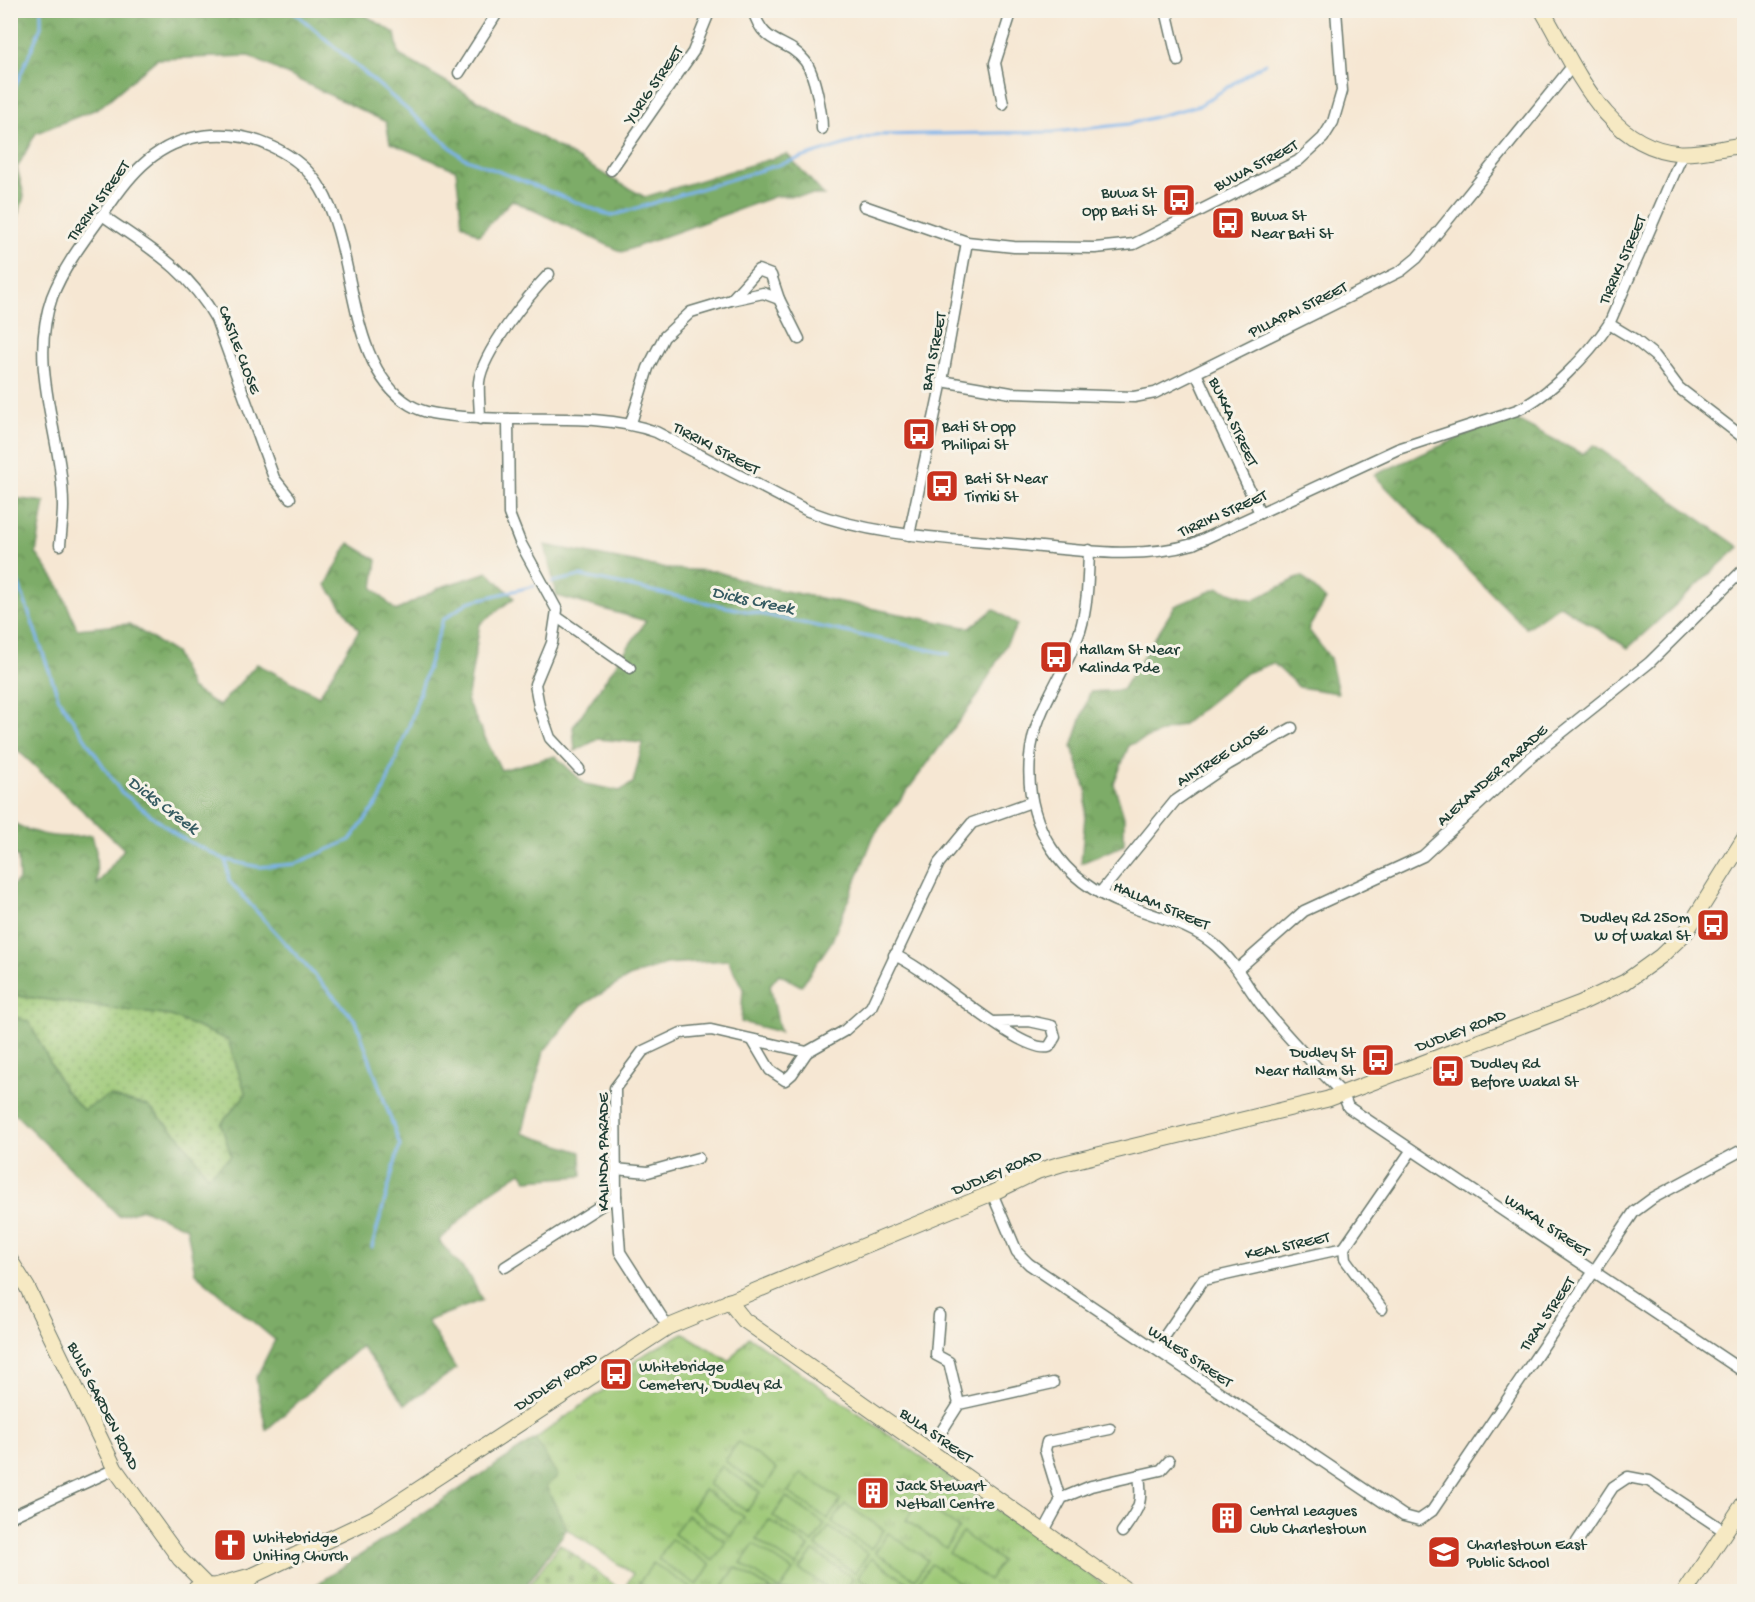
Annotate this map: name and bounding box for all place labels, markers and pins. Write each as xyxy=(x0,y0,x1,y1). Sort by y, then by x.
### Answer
bus stop icon: Buwa St Opp Bati St xyxy=(1161,182,1197,218)
place label: Buwa St Opp Bati St xyxy=(1082,185,1157,222)
bus stop icon: Buwa St Near Bati St xyxy=(1210,205,1246,241)
place label: Buwa St Near Bati St xyxy=(1250,208,1334,245)
bus stop icon: Bati St Opp Philipai St xyxy=(901,416,937,452)
place label: Bati St Opp Philipai St xyxy=(941,419,1016,456)
bus stop icon: Bati St Near Tirriki St xyxy=(924,468,960,504)
place label: Bati St Near Tirriki St xyxy=(964,471,1048,508)
bus stop icon: Hallam St Near Kalinda Pde xyxy=(1038,639,1074,675)
place label: Hallam St Near Kalinda Pde xyxy=(1079,642,1180,679)
bus stop icon: Dudley Rd 250m W Of Wakal St xyxy=(1695,907,1731,943)
place label: Dudley Rd 250m W Of Wakal St xyxy=(1580,910,1691,947)
bus stop icon: Dudley St Near Hallam St xyxy=(1360,1042,1396,1078)
place label: Dudley St Near Hallam St xyxy=(1255,1045,1356,1082)
bus stop icon: Dudley Rd Before Wakal St xyxy=(1430,1053,1466,1089)
place label: Dudley Rd Before Wakal St xyxy=(1470,1056,1580,1093)
bus stop icon: Whitebridge Cemetery, Dudley Rd xyxy=(598,1356,634,1392)
place label: Whitebridge Cemetery, Dudley Rd xyxy=(639,1359,783,1396)
building icon: Jack Stewart Netball Centre xyxy=(855,1475,891,1511)
place label: Jack Stewart Netball Centre xyxy=(896,1478,995,1515)
building icon: Central Leagues Club Charlestown xyxy=(1209,1500,1245,1536)
place label: Central Leagues Club Charlestown xyxy=(1250,1503,1367,1540)
church icon: Whitebridge Uniting Church xyxy=(212,1527,248,1563)
place label: Whitebridge Uniting Church xyxy=(253,1530,349,1567)
school or university icon: Charlestown East Public School xyxy=(1426,1534,1462,1570)
place label: Charlestown East Public School xyxy=(1466,1537,1588,1574)

